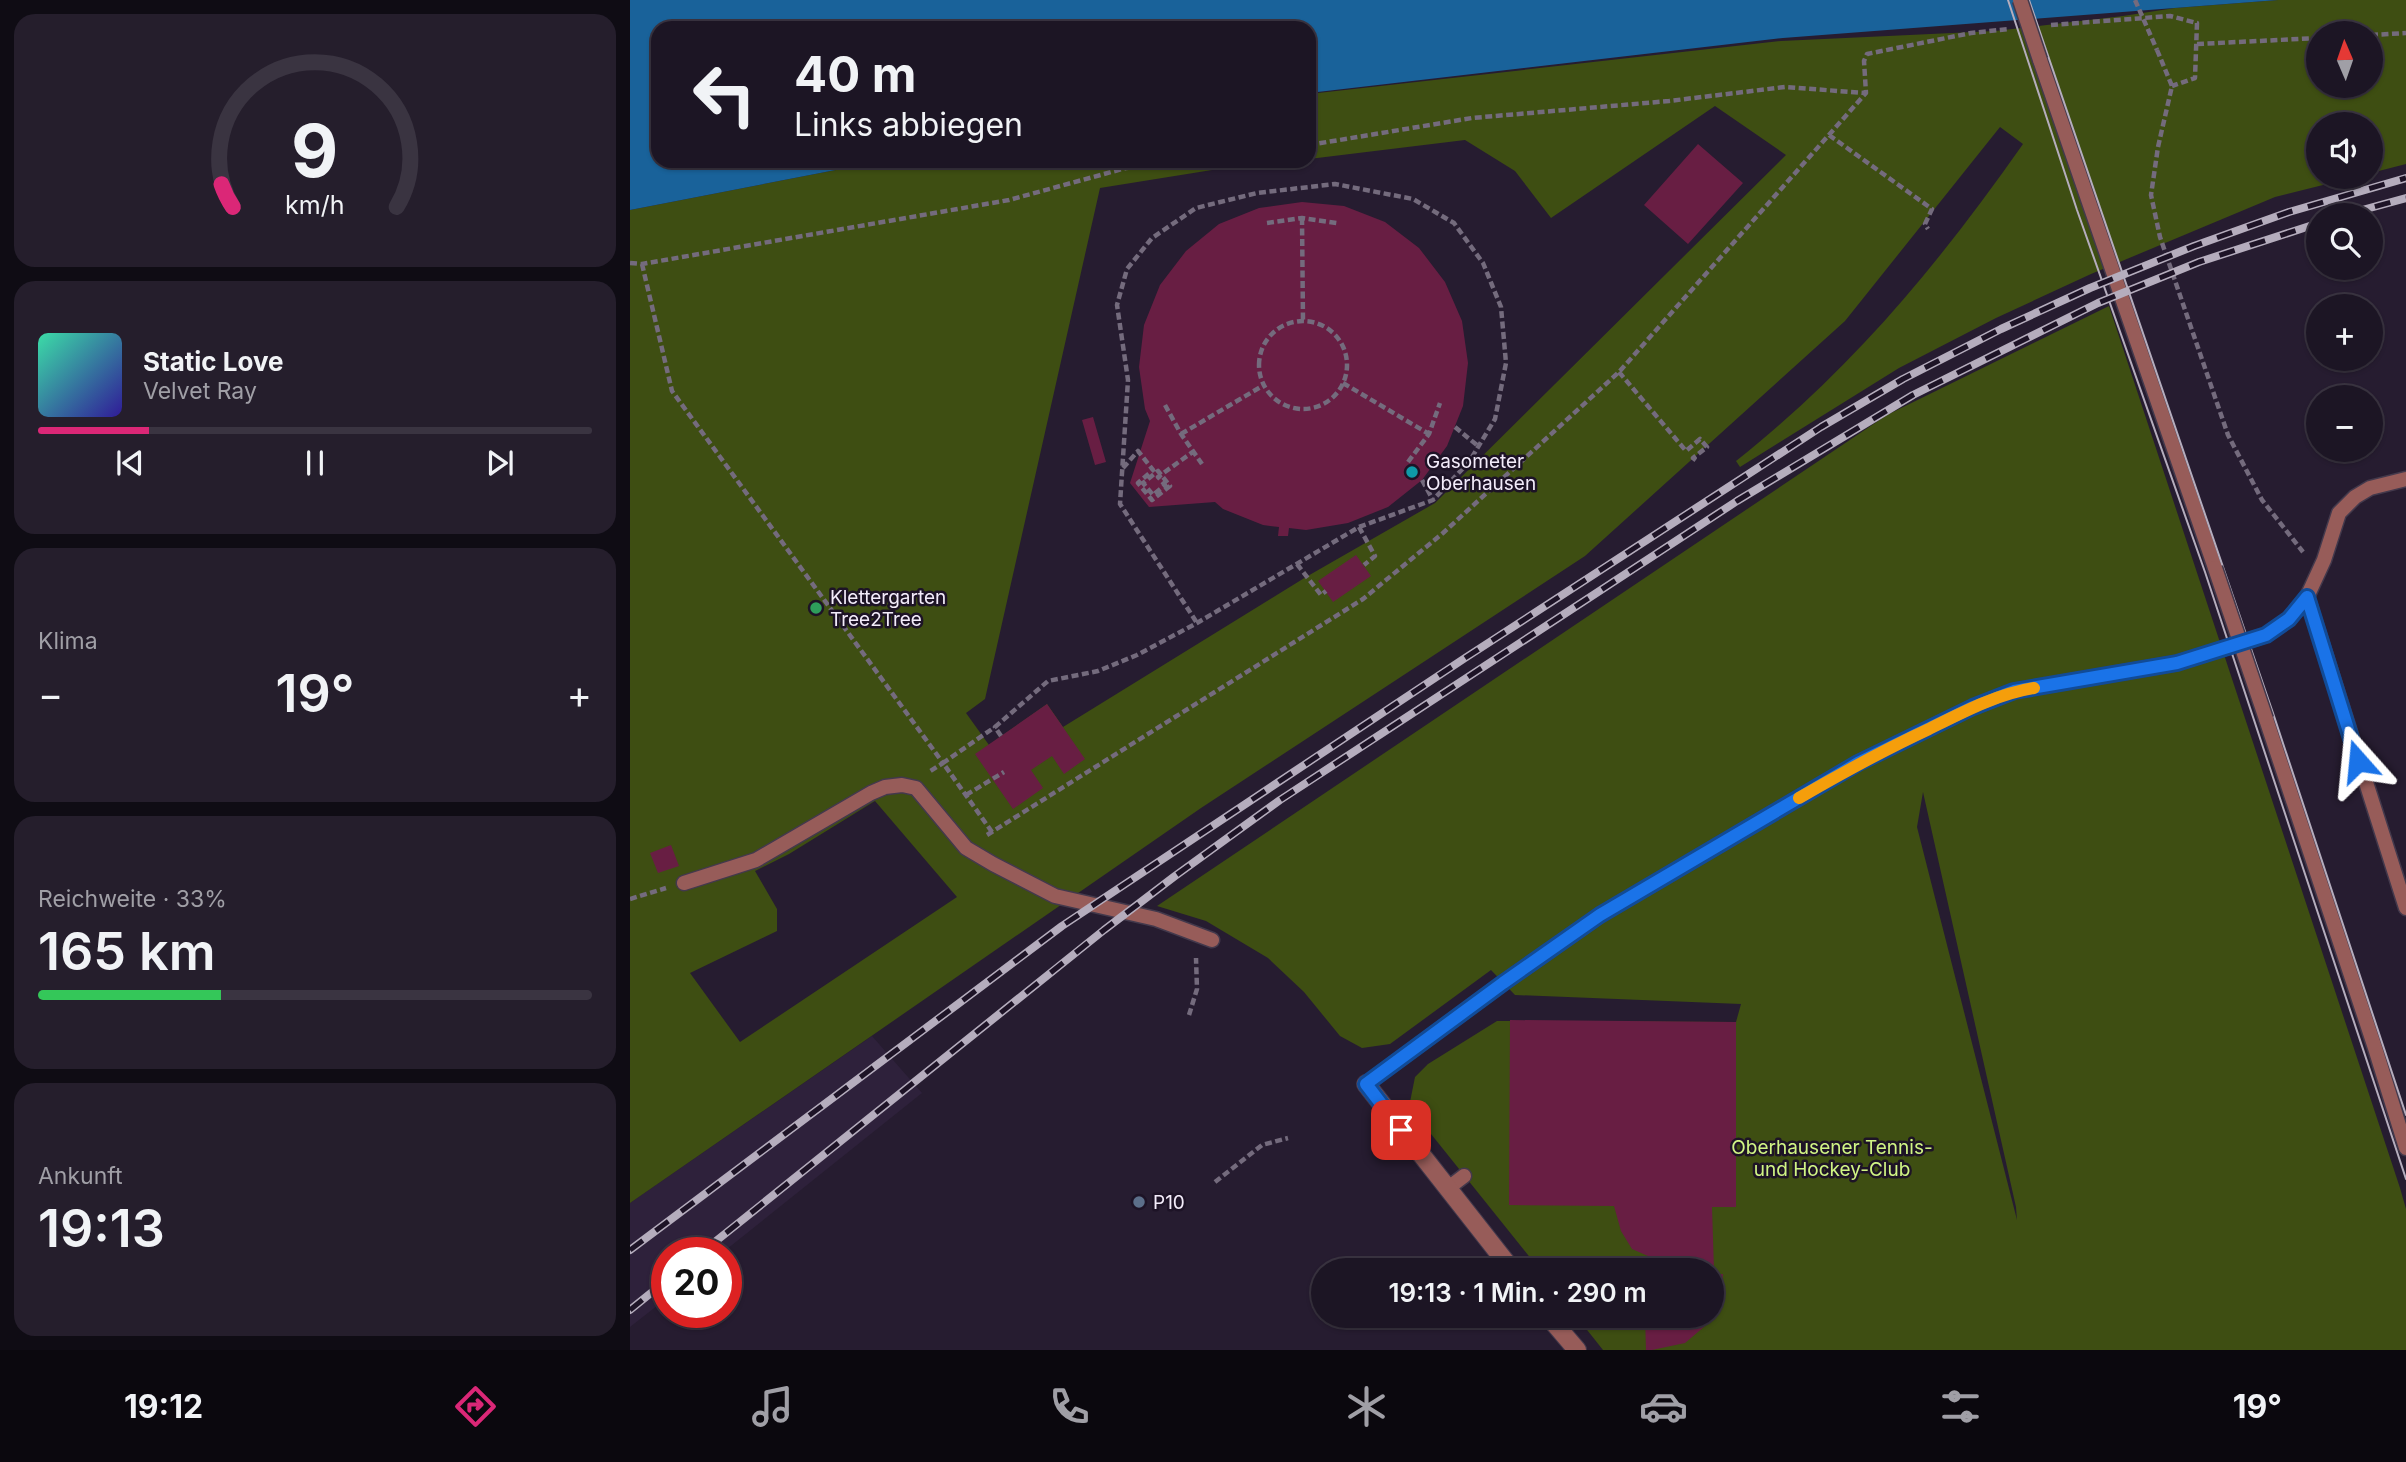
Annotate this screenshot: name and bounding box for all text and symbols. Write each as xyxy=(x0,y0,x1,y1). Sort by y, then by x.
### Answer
north arrow xyxy=(2306,21,2384,98)
map controls xyxy=(2306,21,2383,462)
text: 40 m xyxy=(794,45,917,104)
icon: left xyxy=(679,49,770,140)
text: Links abbiegen xyxy=(794,105,1023,144)
text: 9 xyxy=(291,106,339,195)
button: sound xyxy=(2306,112,2383,189)
text: km/h xyxy=(285,189,345,219)
button: search xyxy=(2306,203,2383,280)
button: + xyxy=(2306,294,2383,371)
text: Static Love xyxy=(143,346,284,377)
text: Velvet Ray xyxy=(143,377,257,405)
button: − xyxy=(2306,385,2383,462)
icon: previous xyxy=(111,444,149,482)
icon: pause xyxy=(296,444,334,482)
icon: next xyxy=(481,444,519,482)
place label: Gasometer Oberhausen xyxy=(1426,450,1536,495)
marker: Gasometer Oberhausen xyxy=(1404,464,1420,480)
place label: Klettergarten Tree2Tree xyxy=(830,586,946,631)
marker: Klettergarten Tree2Tree xyxy=(808,600,824,616)
text: Klima xyxy=(38,627,98,655)
text: 19° xyxy=(275,662,355,725)
text: − xyxy=(38,671,63,717)
text: + xyxy=(567,671,592,717)
position arrow xyxy=(2321,724,2395,798)
text: Reichweite · 33% xyxy=(38,885,227,913)
text: 165 km xyxy=(38,920,215,983)
pin xyxy=(1371,1100,1431,1160)
icon: arrive xyxy=(1382,1111,1420,1149)
park label: Oberhausener Tennis- und Hockey-Club xyxy=(1731,1136,1933,1181)
text: Ankunft xyxy=(38,1162,123,1190)
place label: P10 xyxy=(1153,1191,1185,1214)
marker: P10 xyxy=(1131,1194,1147,1210)
text: 19:13 xyxy=(38,1197,165,1260)
speed limit sign: 20 xyxy=(651,1237,742,1328)
text: 19:13 · 1 Min. · 290 m xyxy=(1388,1277,1647,1308)
icon: directions xyxy=(451,1382,500,1431)
icon: music xyxy=(748,1382,797,1431)
icon: phone xyxy=(1045,1382,1094,1431)
icon: climate xyxy=(1342,1382,1391,1431)
icon: car xyxy=(1639,1382,1688,1431)
icon: filters xyxy=(1936,1382,1985,1431)
text: 19:12 xyxy=(124,1387,203,1426)
text: 19° xyxy=(2233,1387,2282,1426)

